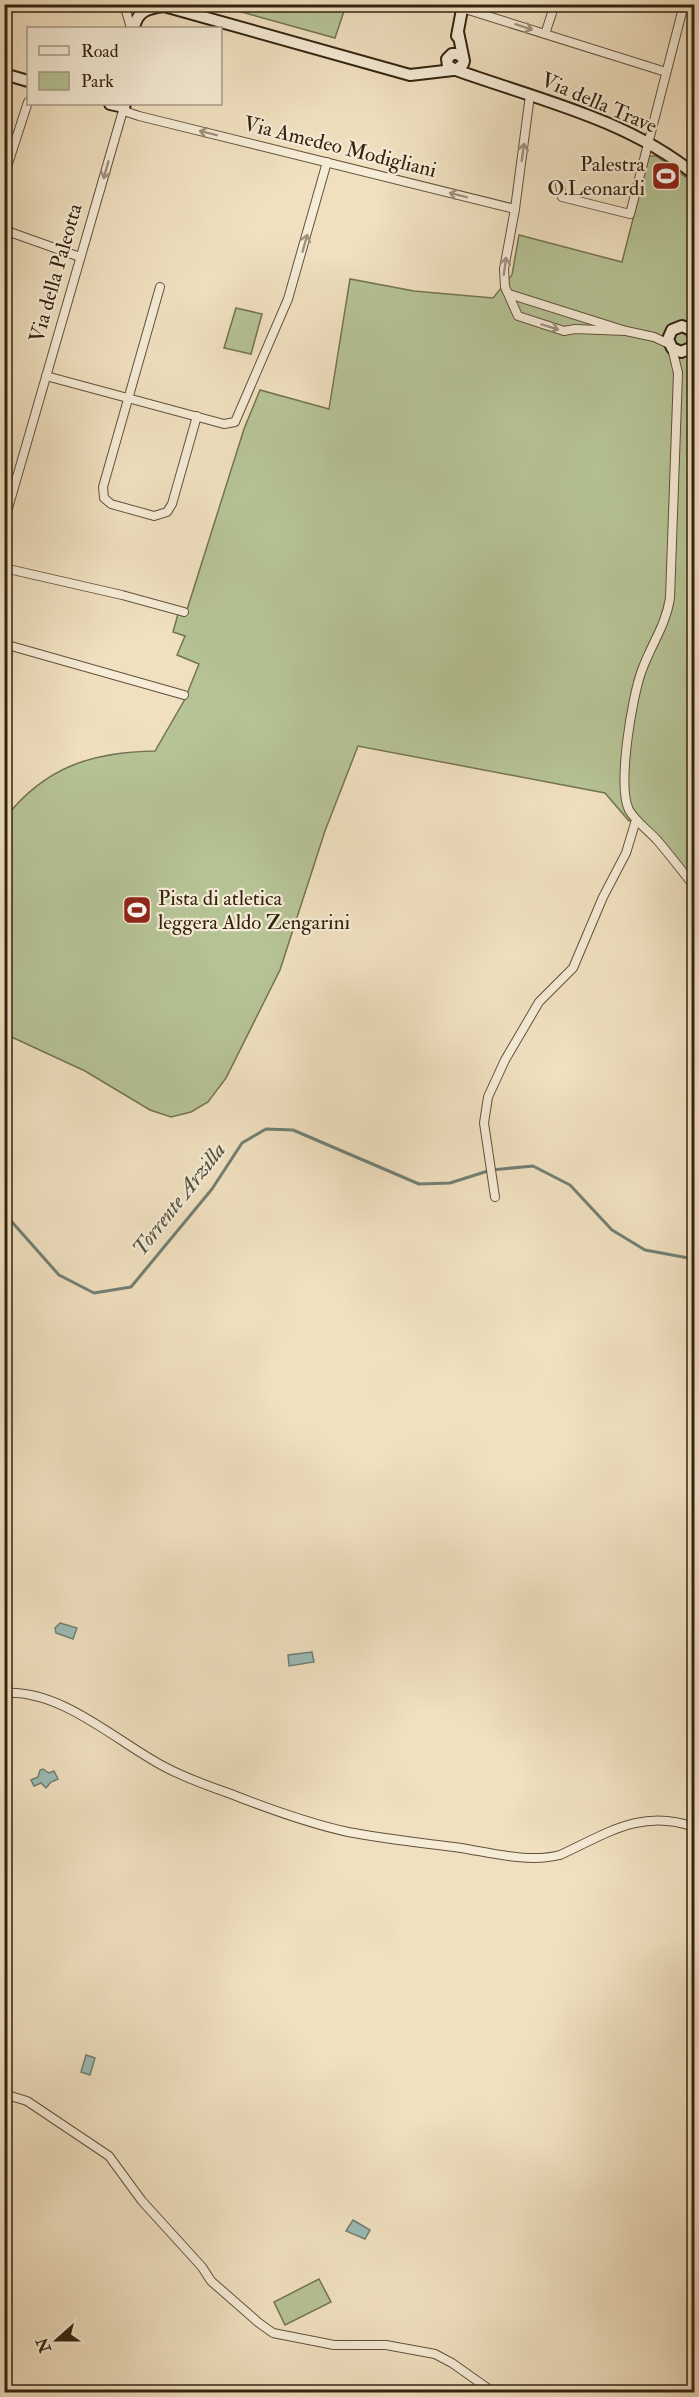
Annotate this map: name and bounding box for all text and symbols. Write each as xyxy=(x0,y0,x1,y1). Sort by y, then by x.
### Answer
one-way arrow xyxy=(514,22,533,33)
legend xyxy=(27,27,222,105)
text: Road xyxy=(81,40,119,63)
street label: Via della Trave xyxy=(537,66,661,140)
text: Park xyxy=(81,70,114,93)
street label: Via Amedeo Modigliani xyxy=(241,110,440,184)
one-way arrow xyxy=(199,127,218,139)
one-way arrow xyxy=(517,143,528,162)
place label: Palestra O.Leonardi xyxy=(547,151,645,202)
one-way arrow xyxy=(100,160,111,179)
sports icon: Palestra O.Leonardi xyxy=(650,160,682,192)
one-way arrow xyxy=(449,188,468,200)
street label: Via della Paleotta xyxy=(23,200,89,346)
one-way arrow xyxy=(300,234,311,253)
one-way arrow xyxy=(499,256,510,276)
one-way arrow xyxy=(540,322,559,333)
place label: Pista di atletica leggera Aldo Zengarini xyxy=(158,885,350,936)
sports icon: Pista di atletica leggera Aldo Zengarini xyxy=(121,894,153,926)
water label: Torrente Arzilla xyxy=(126,1137,232,1261)
north arrow xyxy=(27,2310,87,2370)
text: N xyxy=(32,2334,56,2356)

